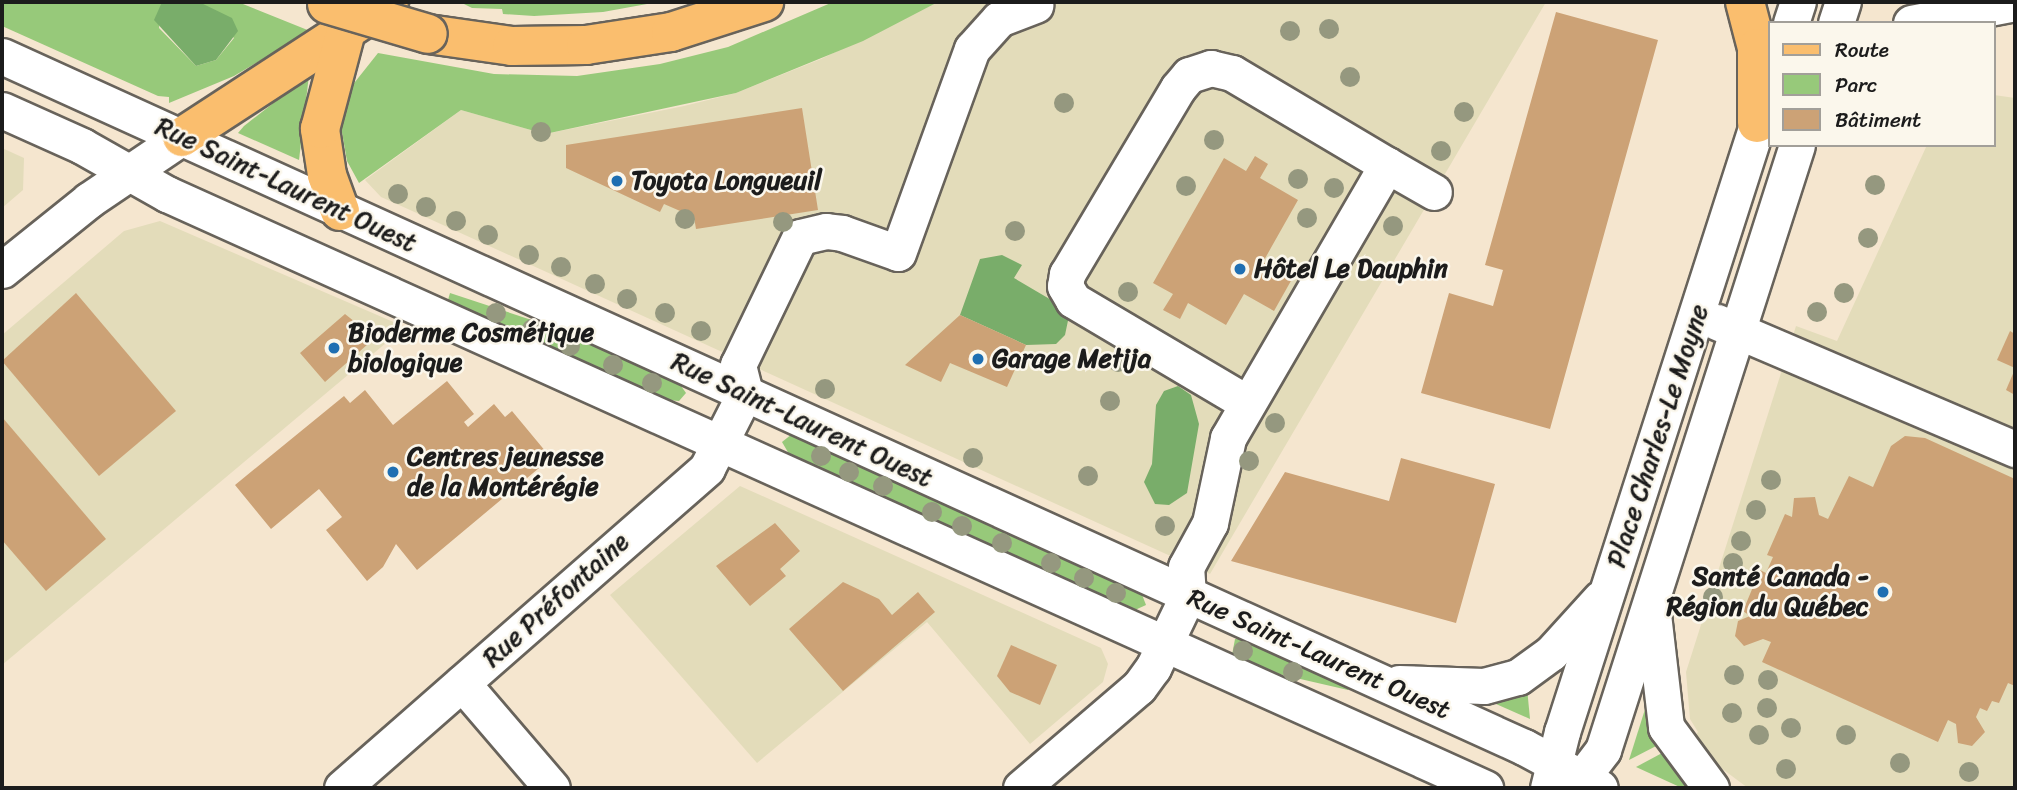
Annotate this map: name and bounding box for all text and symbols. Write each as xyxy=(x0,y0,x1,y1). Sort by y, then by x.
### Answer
legend xyxy=(1769,21,1996,147)
text: Route xyxy=(1835,31,1889,69)
text: Parc xyxy=(1835,66,1877,104)
text: Bâtiment xyxy=(1835,101,1921,139)
street label: Rue Saint-Laurent Ouest xyxy=(150,110,422,260)
place label: Toyota Longueuil xyxy=(631,165,822,197)
marker: Toyota Longueuil xyxy=(609,173,625,189)
place label: Hôtel Le Dauphin xyxy=(1254,253,1448,285)
marker: Hôtel Le Dauphin xyxy=(1232,261,1248,277)
street label: Place Charles-Le Moyne xyxy=(1601,301,1715,571)
place label: Bioderme Cosmétique biologique xyxy=(348,317,594,378)
marker: Bioderme Cosmétique biologique xyxy=(326,340,342,356)
place label: Garage Metija xyxy=(992,343,1152,375)
street label: Rue Saint-Laurent Ouest xyxy=(666,345,938,495)
marker: Garage Metija xyxy=(970,351,986,367)
place label: Centres jeunesse de la Montérégie xyxy=(407,441,603,503)
marker: Centres jeunesse de la Montérégie xyxy=(385,464,401,480)
street label: Rue Préfontaine xyxy=(476,526,636,674)
place label: Santé Canada - Région du Québec xyxy=(1666,561,1869,622)
street label: Rue Saint-Laurent Ouest xyxy=(1182,581,1456,727)
marker: Santé Canada - Région du Québec xyxy=(1875,584,1891,600)

